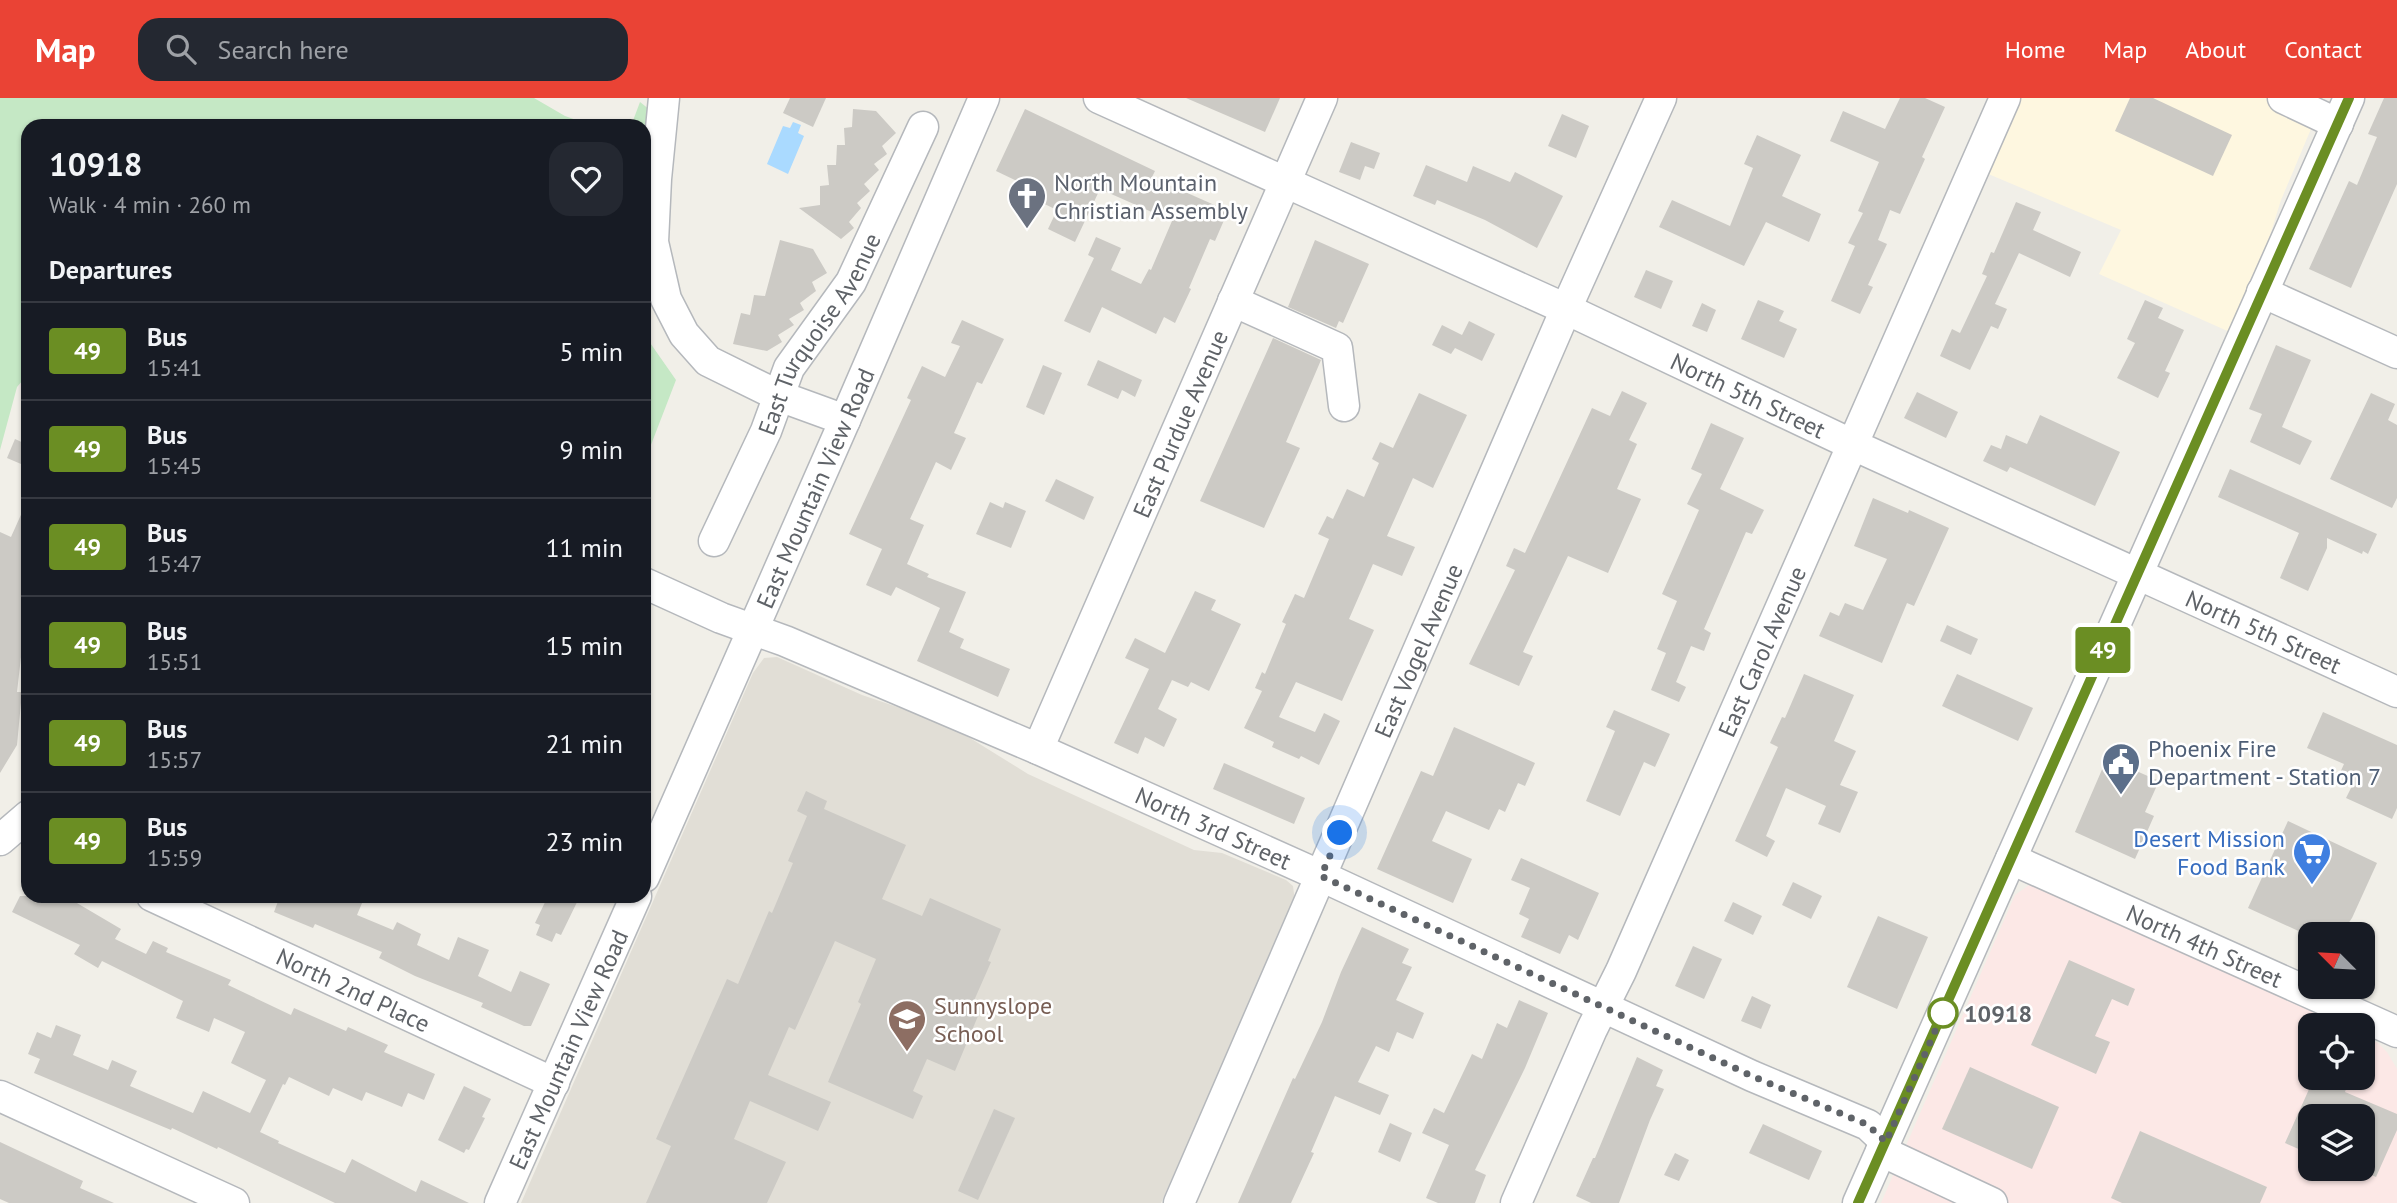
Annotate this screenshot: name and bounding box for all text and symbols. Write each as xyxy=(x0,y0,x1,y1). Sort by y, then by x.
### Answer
search box xyxy=(138,18,628,81)
text: Map xyxy=(35,28,96,71)
icon: search xyxy=(162,30,200,68)
text: Search here xyxy=(218,33,349,66)
text: Home xyxy=(2005,34,2065,65)
text: Map xyxy=(2103,34,2147,65)
text: About xyxy=(2185,34,2246,65)
text: Contact xyxy=(2284,34,2362,65)
text: 10918 xyxy=(49,142,143,185)
button: heart xyxy=(549,142,623,216)
place label: North Mountain Christian Assembly xyxy=(1054,167,1248,226)
church icon: North Mountain Christian Assembly xyxy=(1006,175,1048,230)
text: Walk · 4 min · 260 m xyxy=(49,190,251,219)
street label: East Turquoise Avenue xyxy=(750,228,887,439)
text: Departures xyxy=(49,253,172,286)
text: Bus xyxy=(147,320,187,353)
street label: East Purdue Avenue xyxy=(1125,325,1235,522)
text: 49 xyxy=(74,335,101,366)
text: 5 min xyxy=(560,335,623,368)
street label: North 5th Street xyxy=(1666,345,1831,445)
text: 15:41 xyxy=(147,353,202,382)
street label: East Mountain View Road xyxy=(749,363,881,613)
text: Bus xyxy=(147,418,187,451)
text: 49 xyxy=(74,433,101,464)
text: 9 min xyxy=(560,433,623,466)
text: 15:45 xyxy=(147,451,202,480)
text: Bus xyxy=(147,516,187,549)
text: 49 xyxy=(74,531,101,562)
text: 11 min xyxy=(545,531,623,564)
text: 15:47 xyxy=(147,549,202,578)
street label: East Vogel Avenue xyxy=(1367,559,1469,742)
street label: East Carol Avenue xyxy=(1711,561,1813,741)
street label: North 5th Street xyxy=(2181,583,2346,680)
text: Bus xyxy=(147,614,187,647)
line badge: 49 xyxy=(2072,627,2134,673)
text: 49 xyxy=(74,629,101,660)
text: 15 min xyxy=(545,629,623,662)
text: 49 xyxy=(2089,634,2117,665)
text: 15:51 xyxy=(147,647,202,676)
text: Bus xyxy=(147,712,187,745)
text: 49 xyxy=(74,727,101,758)
text: 21 min xyxy=(545,727,623,760)
place label: Phoenix Fire Department - Station 7 xyxy=(2148,733,2381,792)
public building icon: Phoenix Fire Department - Station 7 xyxy=(2100,741,2142,796)
text: 15:57 xyxy=(147,745,202,774)
street label: North 3rd Street xyxy=(1131,779,1296,876)
text: Bus xyxy=(147,810,187,843)
your location xyxy=(1322,815,1357,850)
place label: Desert Mission Food Bank xyxy=(2133,823,2286,882)
text: 49 xyxy=(74,825,101,856)
text: 23 min xyxy=(545,825,623,858)
supermarket icon: Desert Mission Food Bank xyxy=(2291,831,2333,886)
text: 15:59 xyxy=(147,843,202,872)
street label: North 4th Street xyxy=(2122,897,2287,994)
north arrow xyxy=(2298,922,2375,999)
map controls xyxy=(2298,922,2375,1181)
street label: East Mountain View Road xyxy=(501,925,635,1174)
street label: North 2nd Place xyxy=(271,941,435,1039)
place label: Sunnyslope School xyxy=(934,990,1052,1049)
school or university icon: Sunnyslope School xyxy=(886,998,928,1053)
marker: 10918 xyxy=(1928,998,1958,1028)
place label: 10918 xyxy=(1964,998,2032,1029)
button: locate xyxy=(2298,1013,2375,1090)
button: layers xyxy=(2298,1104,2375,1181)

